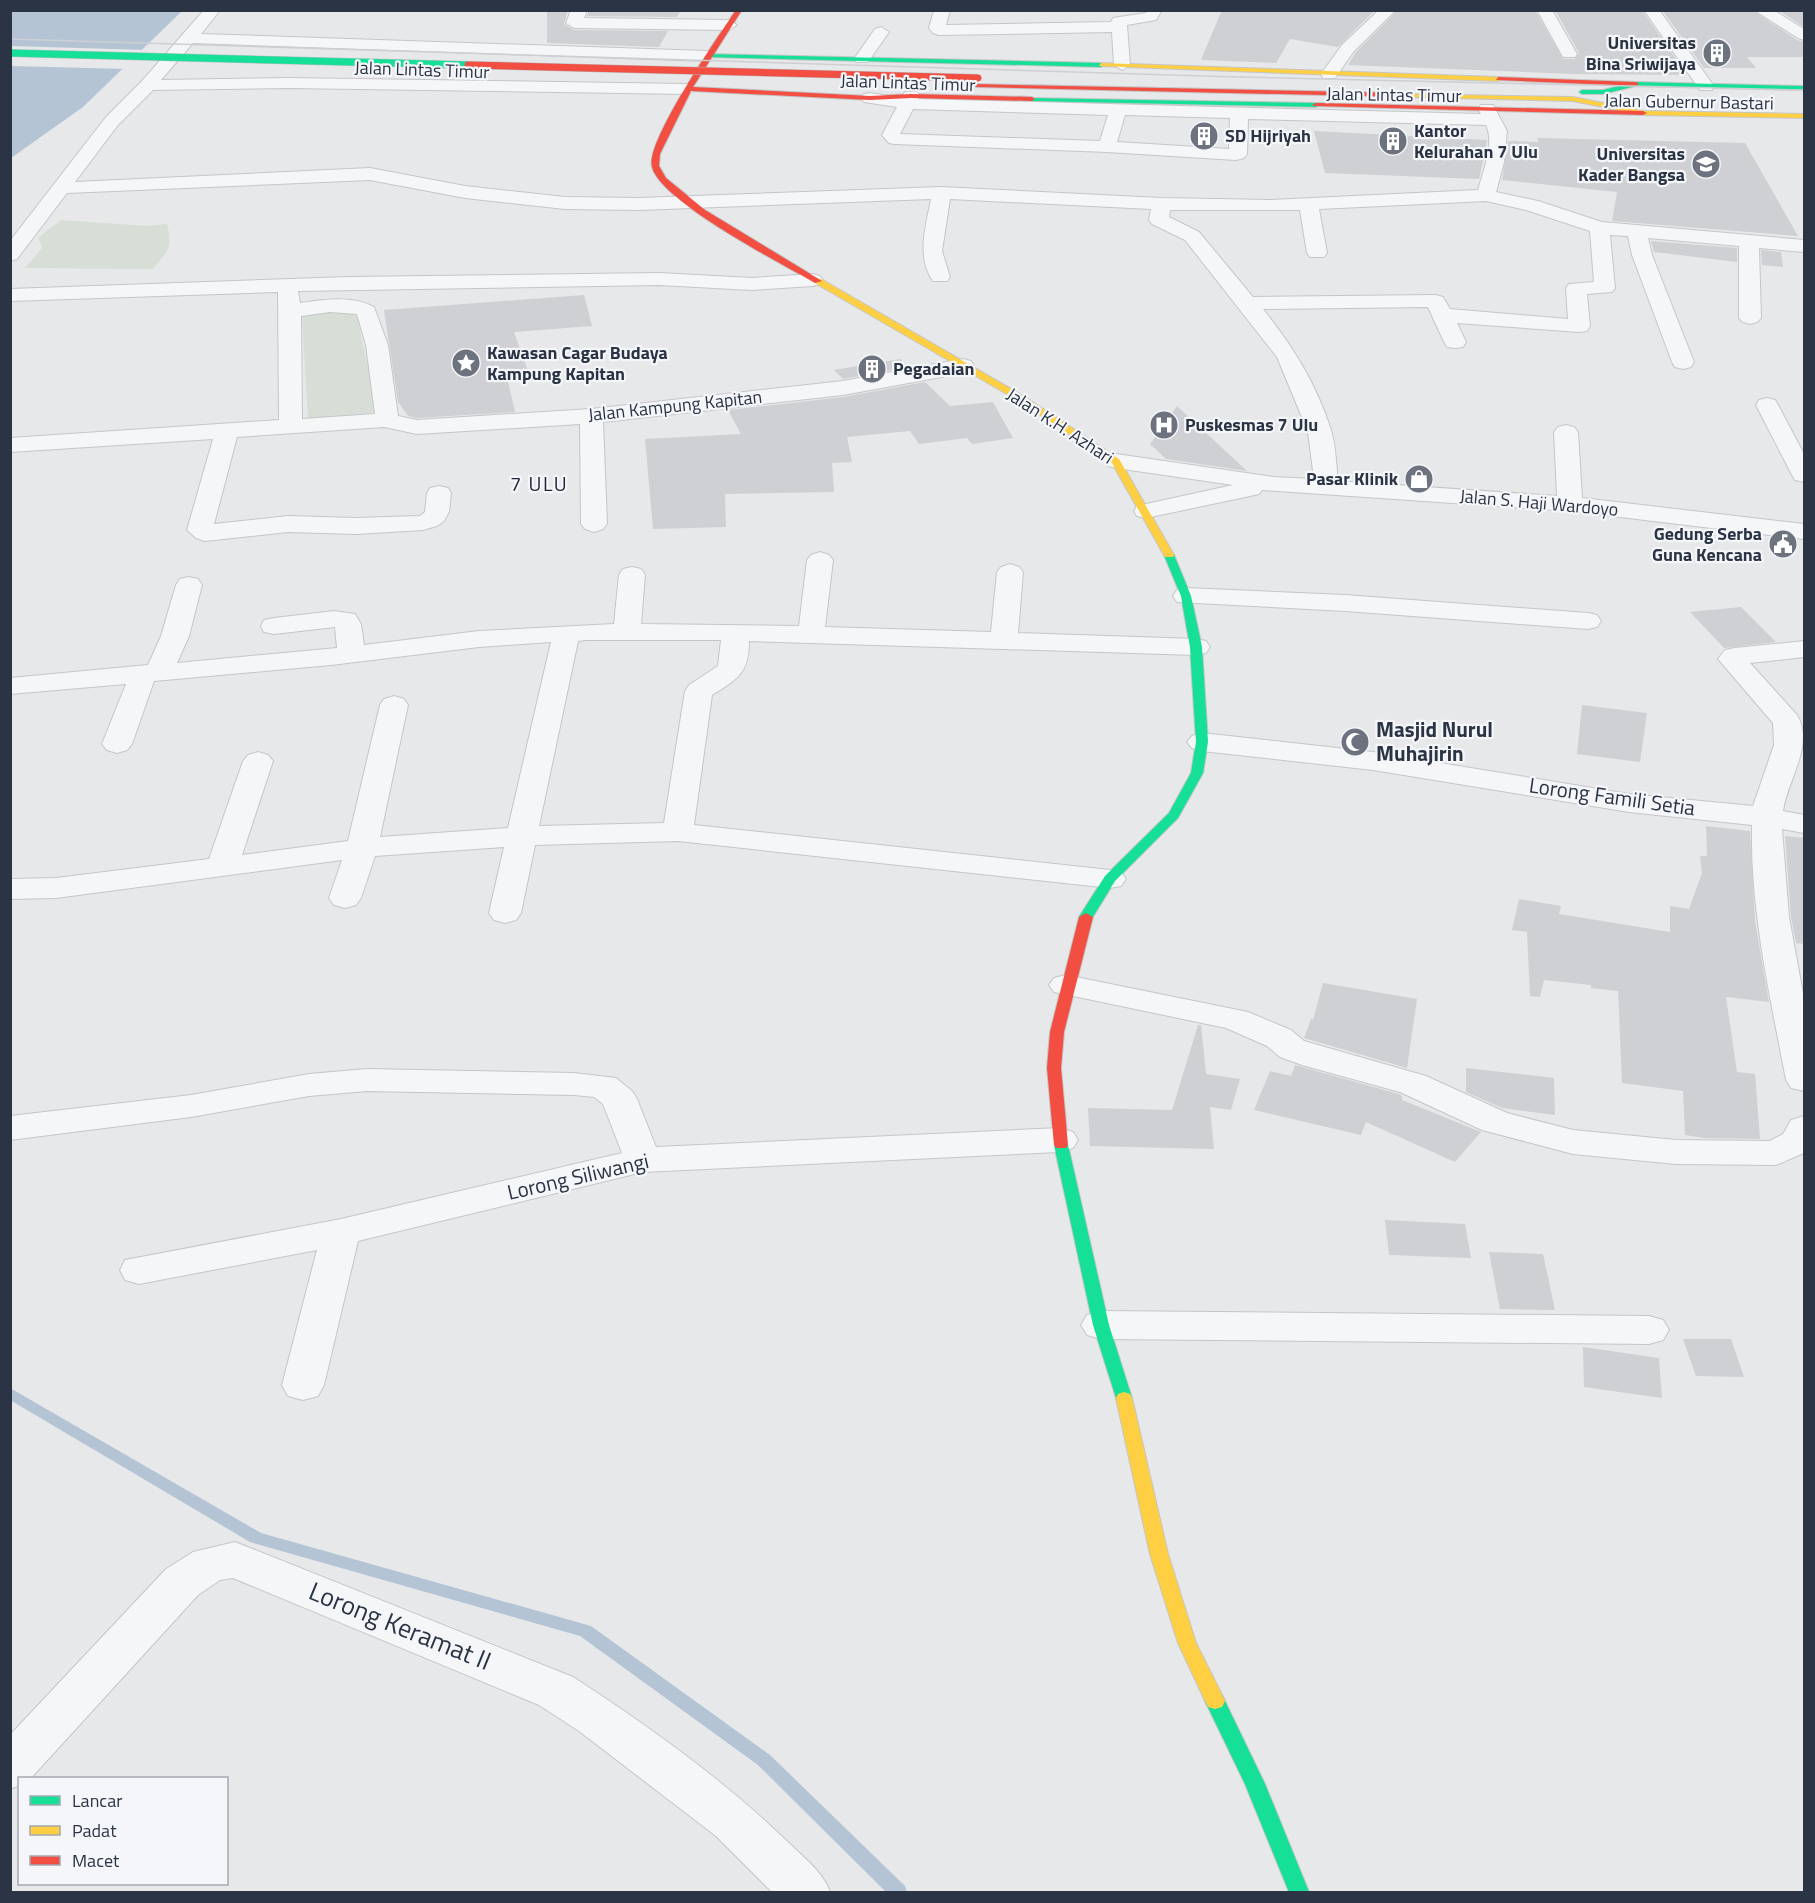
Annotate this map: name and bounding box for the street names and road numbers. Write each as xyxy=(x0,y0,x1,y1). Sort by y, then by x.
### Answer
street label: Jalan Lintas Timur xyxy=(354,54,490,85)
street label: Jalan Lintas Timur xyxy=(840,67,976,98)
street label: Jalan Lintas Timur xyxy=(1326,80,1462,109)
street label: Jalan Gubernur Bastari xyxy=(1604,87,1774,116)
street label: Jalan K.H. Azhari xyxy=(1001,381,1119,470)
street label: Jalan Kampung Kapitan xyxy=(587,383,763,428)
street label: Jalan S. Haji Wardoyo xyxy=(1459,482,1620,523)
street label: Lorong Famili Setia xyxy=(1527,769,1698,824)
street label: Lorong Siliwangi xyxy=(504,1144,652,1208)
street label: Lorong Keramat II xyxy=(303,1571,497,1680)

